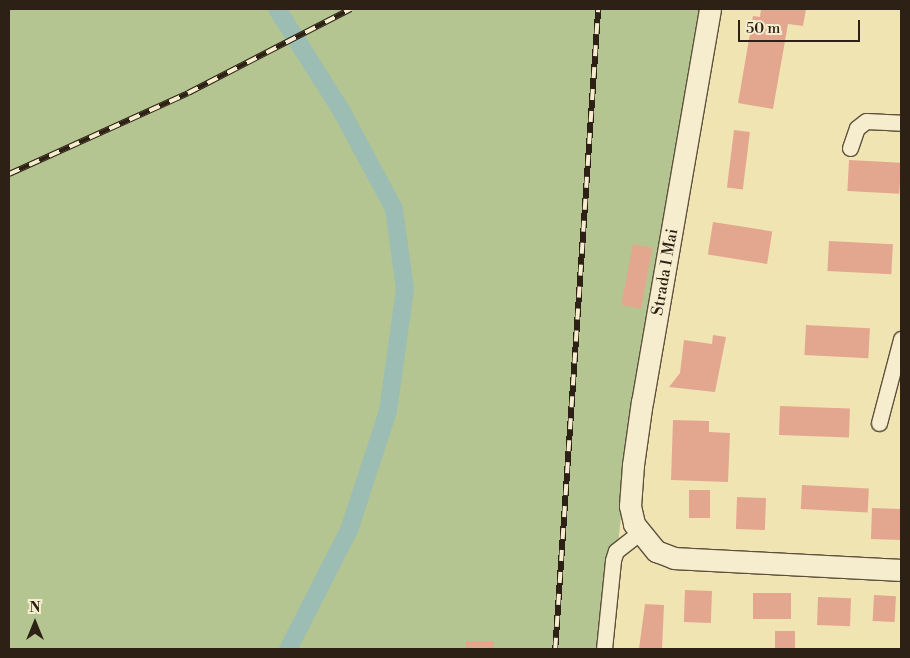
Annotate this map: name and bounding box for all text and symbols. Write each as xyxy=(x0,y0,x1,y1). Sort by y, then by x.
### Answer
scale bar xyxy=(740,10,862,42)
text: 50 m xyxy=(746,19,780,38)
street label: Strada 1 Mai xyxy=(648,227,682,317)
north arrow xyxy=(10,598,60,648)
text: N xyxy=(29,599,41,617)

